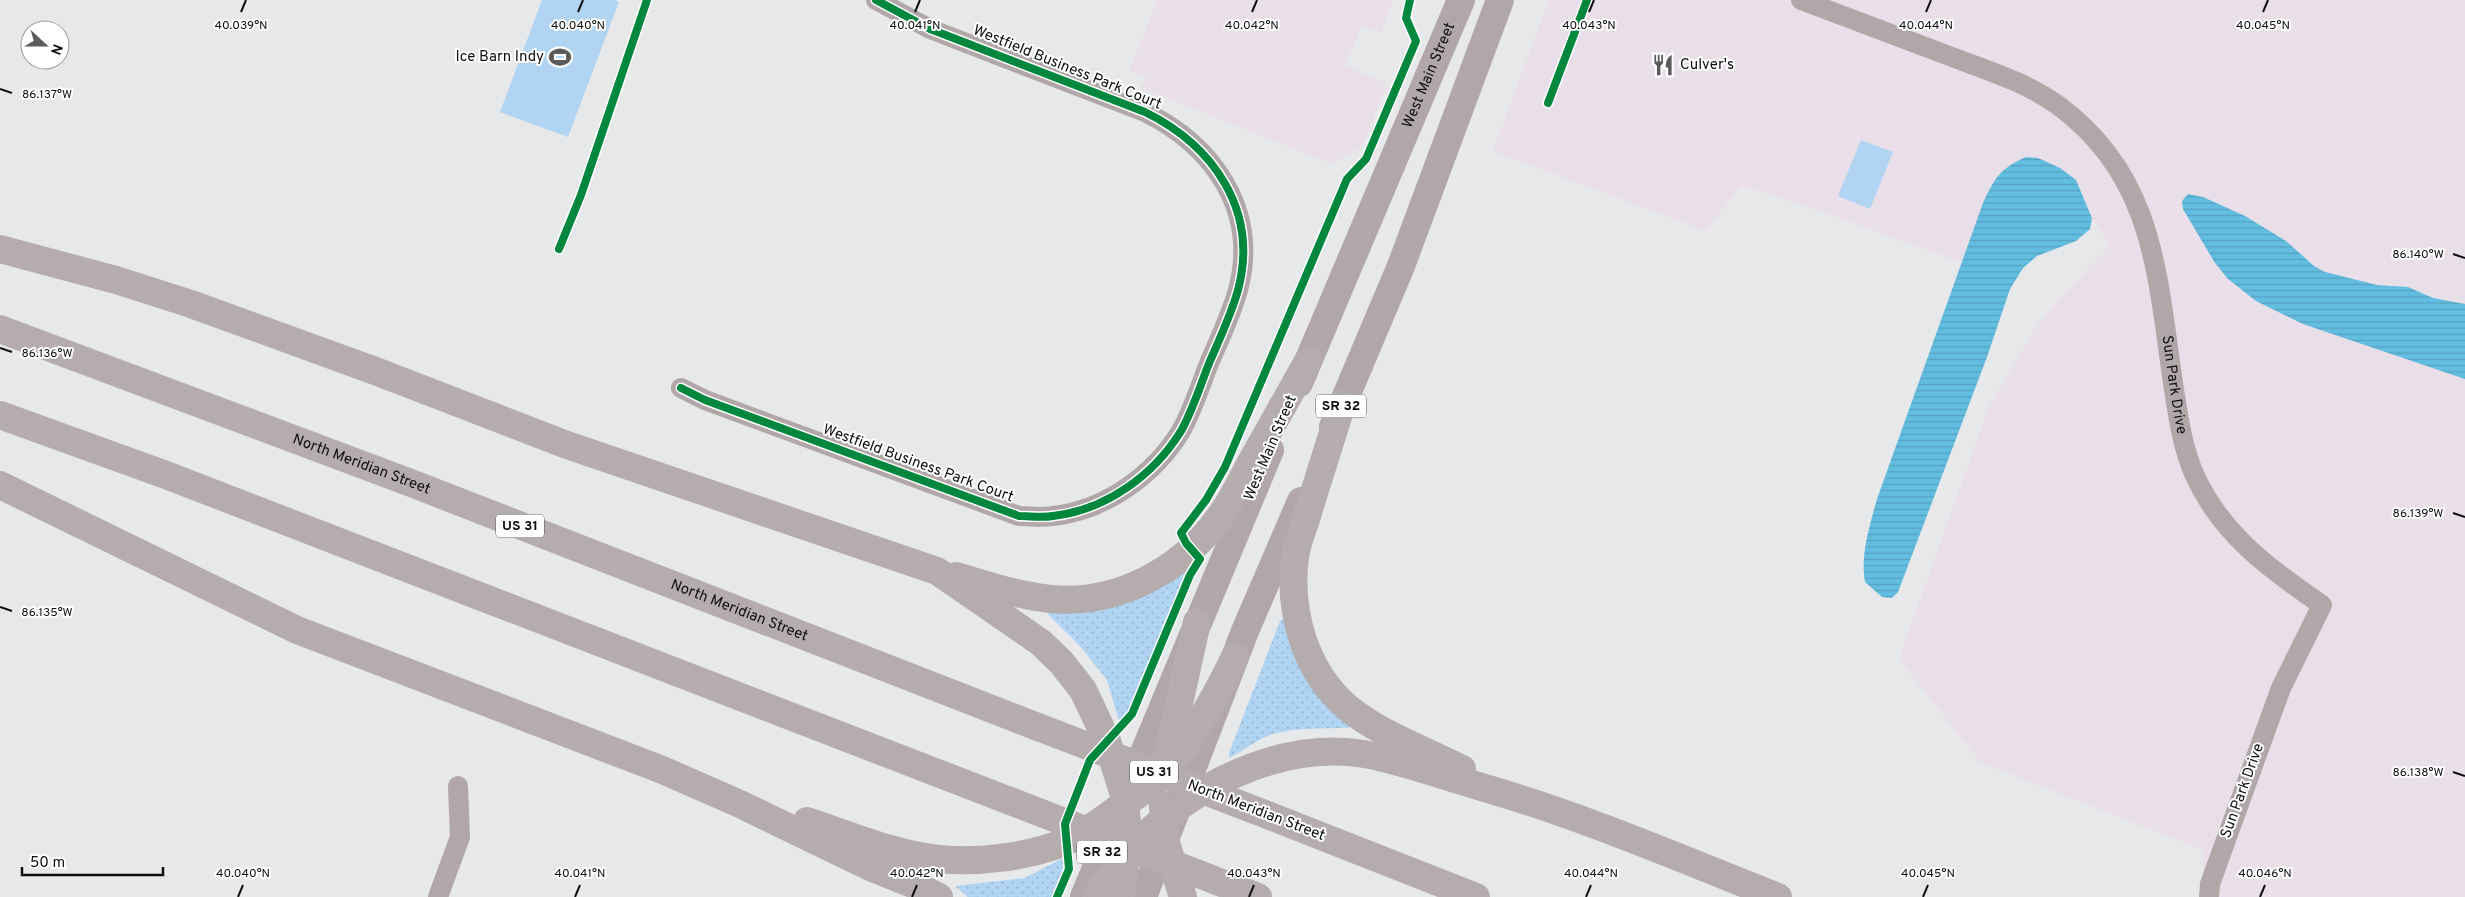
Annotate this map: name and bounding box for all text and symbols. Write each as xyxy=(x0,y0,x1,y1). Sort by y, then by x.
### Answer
text: 40.039°N xyxy=(214,18,268,34)
text: 40.040°N xyxy=(551,18,605,34)
text: 40.041°N xyxy=(890,18,940,34)
text: 40.042°N xyxy=(1225,18,1279,34)
text: 40.043°N xyxy=(1562,18,1616,34)
text: 40.044°N xyxy=(1899,18,1953,34)
text: 40.045°N xyxy=(2236,18,2290,34)
north arrow xyxy=(20,20,70,70)
street label: West Main Street xyxy=(1398,20,1460,131)
street label: Westfield Business Park Court xyxy=(970,21,1164,115)
text: N xyxy=(46,41,65,57)
sports icon: Ice Barn Indy xyxy=(547,44,573,70)
place label: Ice Barn Indy xyxy=(455,48,544,67)
restaurant icon: Culver's xyxy=(1650,52,1676,78)
place label: Culver's xyxy=(1680,56,1734,75)
text: 86.137°W xyxy=(22,87,72,103)
text: 86.140°W xyxy=(2392,247,2444,263)
street label: Sun Park Drive xyxy=(2157,334,2191,436)
text: 86.136°W xyxy=(21,346,73,362)
street label: West Main Street xyxy=(1240,392,1302,504)
road number: SR 32 xyxy=(1316,394,1366,418)
street label: Westfield Business Park Court xyxy=(820,421,1016,507)
street label: North Meridian Street xyxy=(290,430,433,499)
text: 86.139°W xyxy=(2393,506,2443,522)
road number: US 31 xyxy=(496,514,544,538)
street label: North Meridian Street xyxy=(668,575,811,646)
text: 86.135°W xyxy=(21,605,73,621)
street label: Sun Park Drive xyxy=(2217,741,2269,841)
road number: US 31 xyxy=(1130,760,1178,784)
text: 86.138°W xyxy=(2392,765,2444,781)
street label: North Meridian Street xyxy=(1185,776,1327,846)
road number: SR 32 xyxy=(1077,840,1127,864)
scale bar xyxy=(22,844,164,876)
text: 50 m xyxy=(30,854,65,873)
text: 40.040°N xyxy=(216,866,270,882)
text: 40.041°N xyxy=(555,866,605,882)
text: 40.042°N xyxy=(890,866,944,882)
text: 40.043°N xyxy=(1227,866,1281,882)
text: 40.044°N xyxy=(1564,866,1618,882)
text: 40.045°N xyxy=(1901,866,1955,882)
text: 40.046°N xyxy=(2238,866,2292,882)

